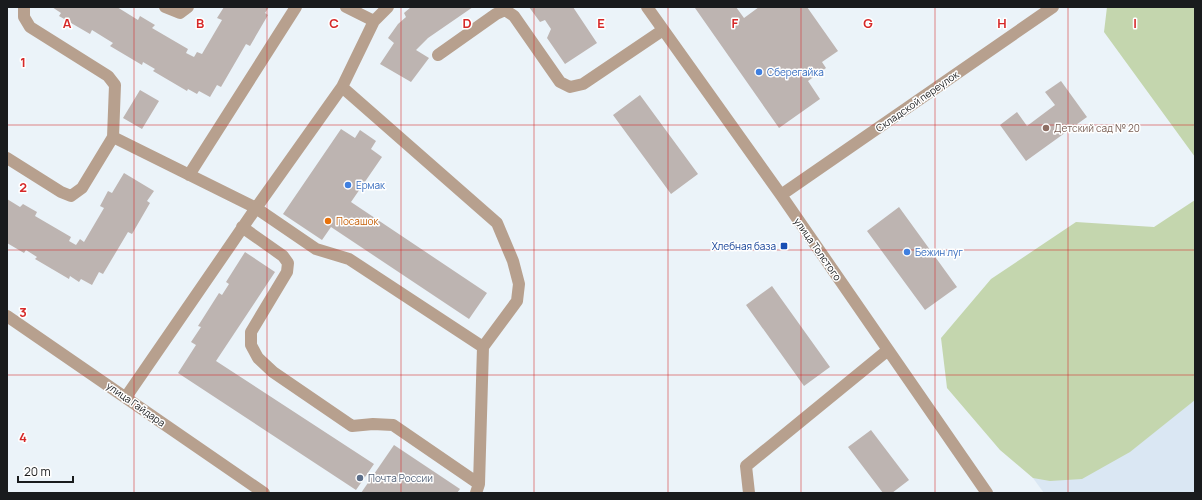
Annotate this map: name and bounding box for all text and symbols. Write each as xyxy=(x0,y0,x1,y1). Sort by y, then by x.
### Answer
text: A xyxy=(63,14,72,32)
text: B xyxy=(196,14,204,32)
text: C xyxy=(329,14,339,32)
text: D xyxy=(462,14,472,32)
text: E xyxy=(597,14,605,32)
text: F xyxy=(732,14,739,32)
text: G xyxy=(863,14,873,32)
text: H xyxy=(997,14,1007,32)
text: I xyxy=(1133,14,1137,32)
text: 1 xyxy=(20,53,26,71)
place label: Сберегайка xyxy=(767,65,824,79)
marker: Сберегайка xyxy=(754,67,764,77)
street label: Складской переулок xyxy=(873,67,962,135)
place label: Детский сад № 20 xyxy=(1054,121,1140,135)
marker: Детский сад № 20 xyxy=(1041,123,1051,133)
text: 2 xyxy=(19,178,27,196)
place label: Ермак xyxy=(356,178,386,192)
marker: Ермак xyxy=(343,180,353,190)
place label: Посашок xyxy=(336,214,379,228)
street label: улица Толстого xyxy=(791,215,845,283)
marker: Посашок xyxy=(323,216,333,226)
place label: Хлебная база xyxy=(712,239,776,253)
marker: Хлебная база xyxy=(779,241,789,251)
place label: Бежин луг xyxy=(915,245,963,259)
marker: Бежин луг xyxy=(902,247,912,257)
text: 3 xyxy=(19,303,27,321)
street label: улица Гайдара xyxy=(104,378,168,430)
text: 4 xyxy=(19,428,27,446)
scale bar xyxy=(18,458,73,484)
text: 20 m xyxy=(24,463,51,480)
place label: Почта России xyxy=(368,471,433,485)
marker: Почта России xyxy=(355,473,365,483)

